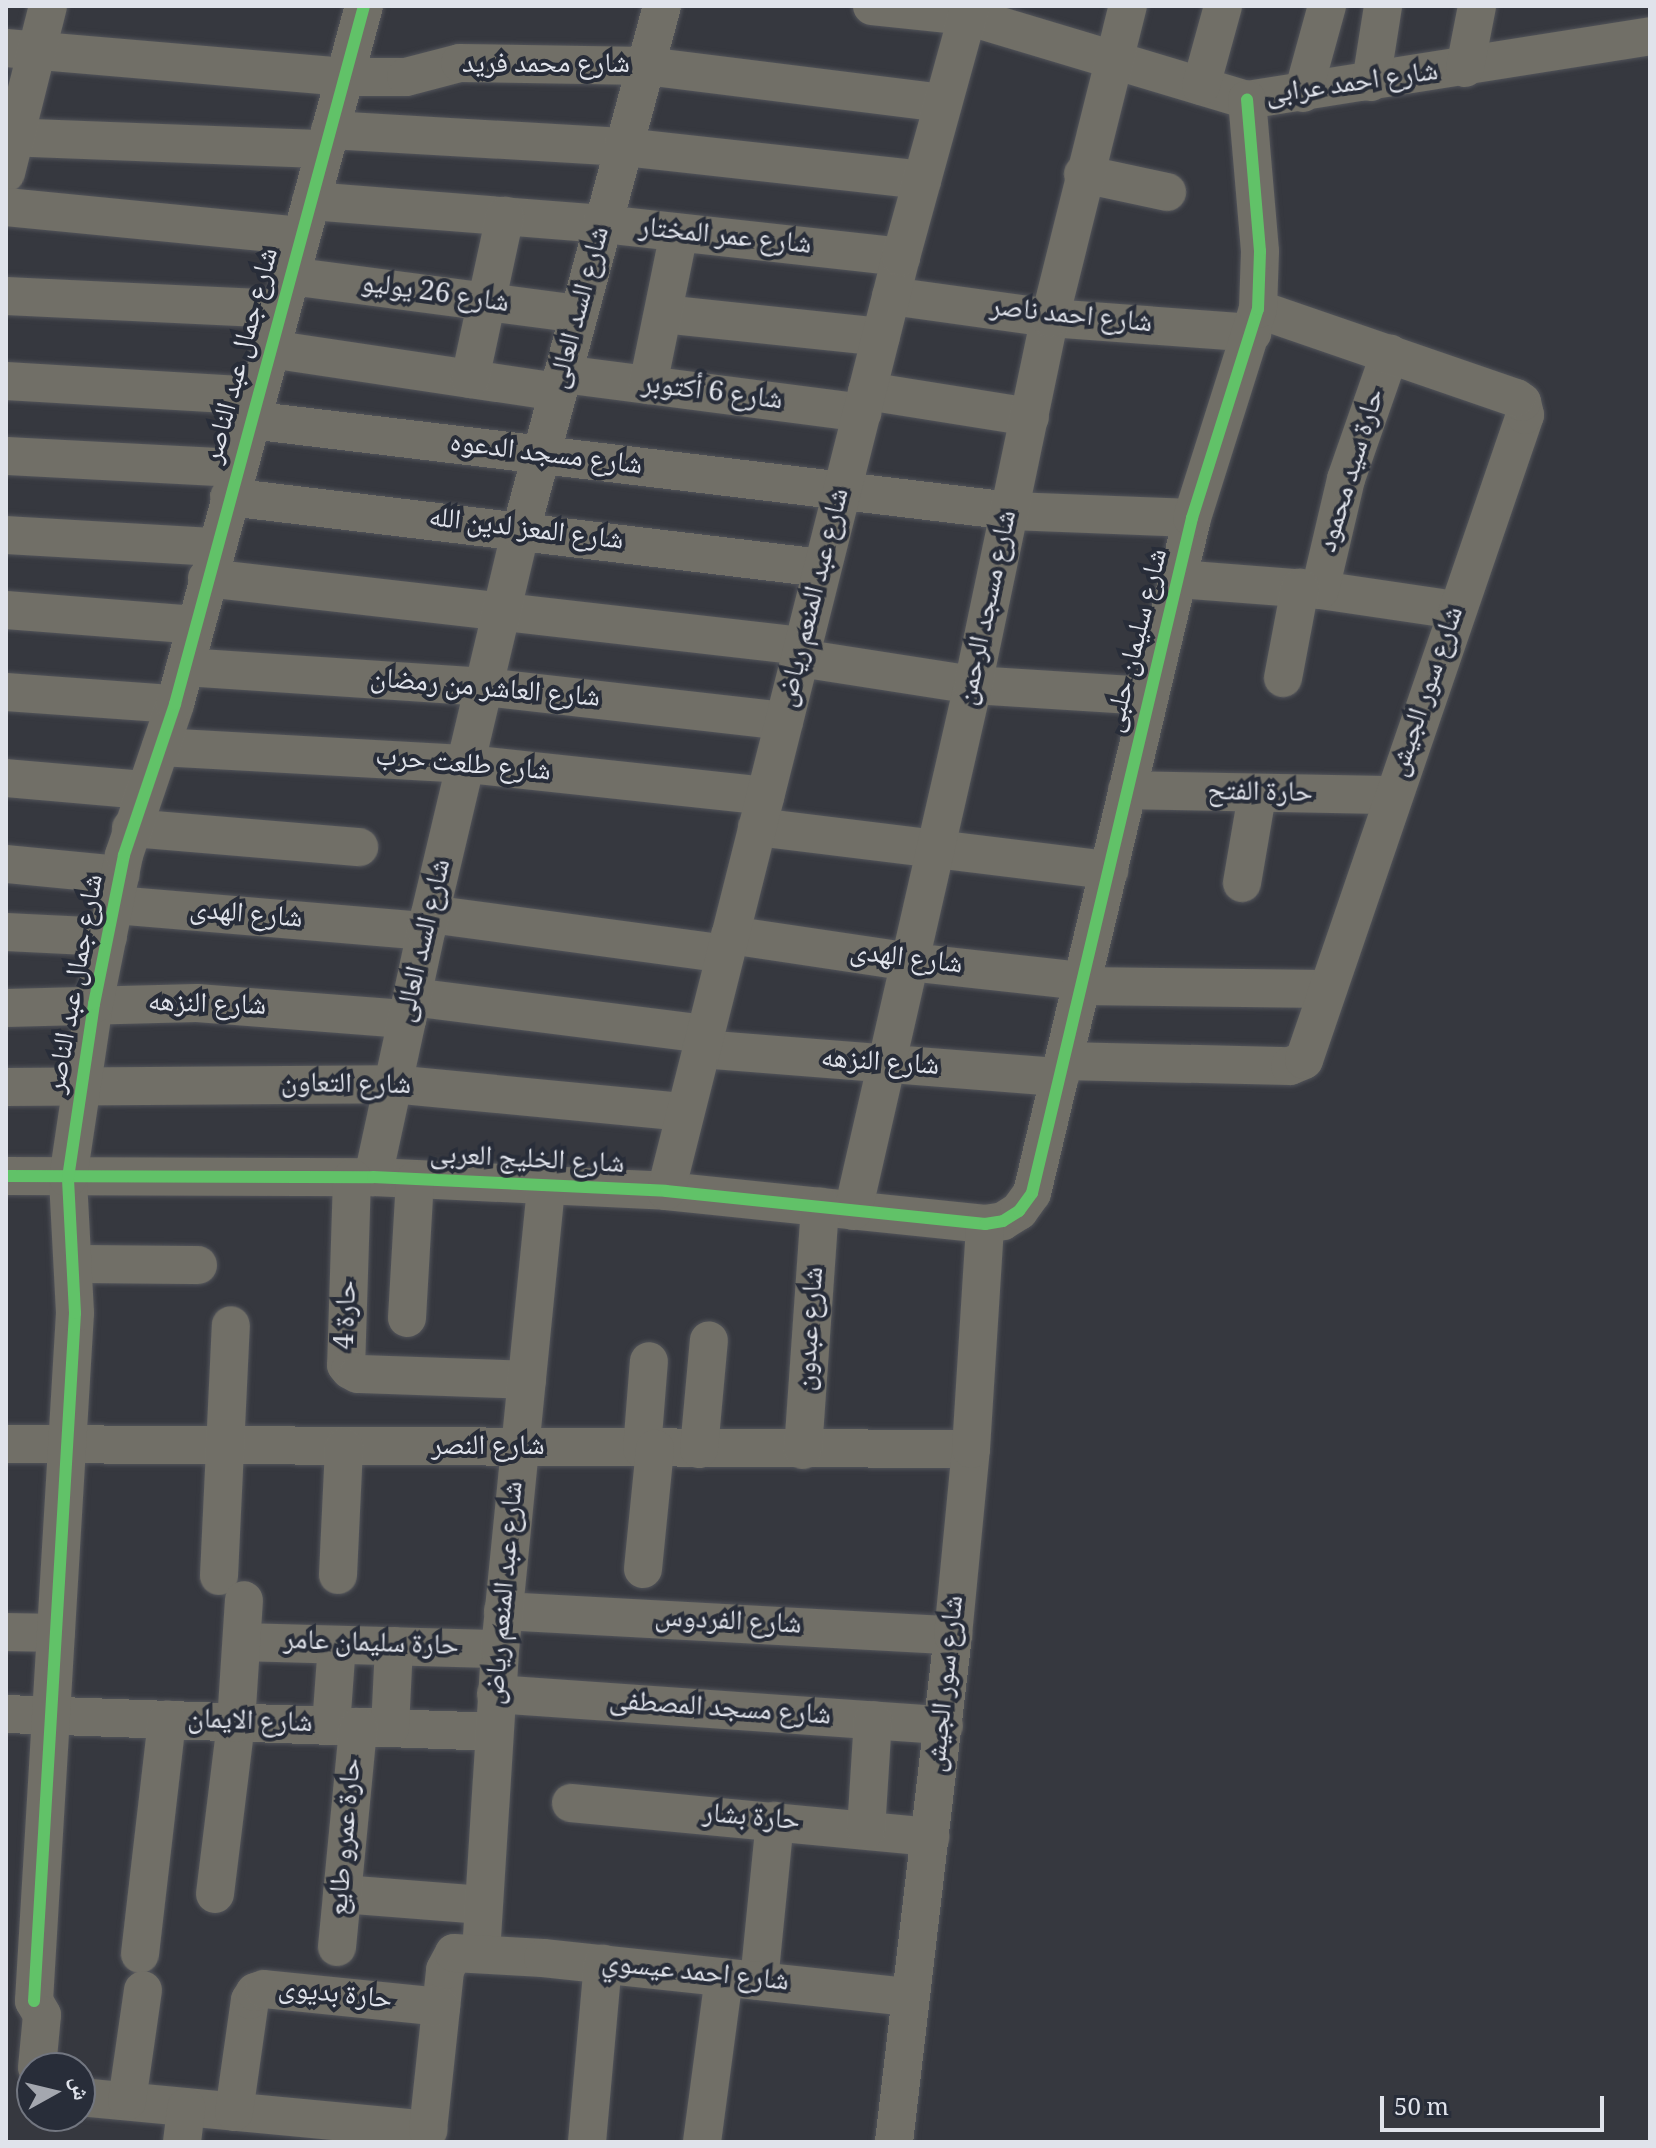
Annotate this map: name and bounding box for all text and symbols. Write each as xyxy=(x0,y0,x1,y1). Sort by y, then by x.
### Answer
street label: شارع محمد فريد xyxy=(462,49,630,83)
street label: شارع احمد عرابى xyxy=(1264,56,1440,114)
street label: شارع عمر المختار xyxy=(637,212,813,264)
street label: شارع السد العالى xyxy=(543,223,619,393)
street label: شارع جمال عبد الناصر xyxy=(198,245,288,467)
street label: شارع 26 يوليو xyxy=(359,268,511,322)
street label: شارع احمد ناصر xyxy=(988,292,1154,342)
street label: شارع 6 أكتوبر xyxy=(640,369,784,419)
street label: حارة سيد محمود xyxy=(1312,385,1394,557)
street label: شارع مسجد الدعوه xyxy=(448,428,644,484)
street label: شارع عبد المنعم رياض xyxy=(772,485,858,711)
street label: شارع المعز لدين الله xyxy=(427,502,625,560)
street label: شارع مسجد الرحمن xyxy=(952,507,1026,709)
street label: شارع سليمان حلبى xyxy=(1099,546,1177,736)
street label: شارع سور الجيش xyxy=(1383,603,1473,781)
street label: شارع العاشر من رمضان xyxy=(369,663,601,717)
street label: شارع طلعت حرب xyxy=(374,742,552,790)
street label: حارة الفتح xyxy=(1207,776,1313,812)
street label: شارع السد العالى xyxy=(390,856,460,1026)
street label: شارع جمال عبد الناصر xyxy=(41,872,113,1096)
street label: شارع الهدى xyxy=(188,894,304,938)
street label: شارع الهدى xyxy=(848,936,964,984)
street label: شارع النزهه xyxy=(147,987,267,1025)
street label: شارع النزهه xyxy=(820,1043,940,1085)
street label: شارع التعاون xyxy=(281,1068,411,1104)
street label: شارع الخليج العربى xyxy=(429,1139,625,1183)
street label: شارع عبدون xyxy=(791,1266,833,1392)
street label: حارة 4 xyxy=(330,1280,366,1350)
street label: شارع النصر xyxy=(431,1431,545,1465)
street label: شارع عبد المنعم رياض xyxy=(479,1480,533,1706)
street label: شارع سور الجيش xyxy=(921,1594,973,1774)
street label: شارع الفردوس xyxy=(654,1602,802,1644)
street label: حارة سليمان عامر xyxy=(283,1625,459,1665)
street label: شارع مسجد المصطفى xyxy=(608,1685,832,1735)
street label: شارع الايمان xyxy=(187,1704,313,1742)
street label: حارة عمرو طايع xyxy=(323,1757,371,1917)
street label: حارة بشار xyxy=(701,1798,801,1840)
street label: شارع احمد عيسوي xyxy=(600,1947,790,2001)
street label: حارة بديوى xyxy=(276,1973,394,2019)
north arrow xyxy=(16,2052,96,2132)
text: ش xyxy=(57,2075,98,2103)
scale bar xyxy=(1384,2080,1608,2130)
text: 50 m xyxy=(1394,2089,1449,2130)

